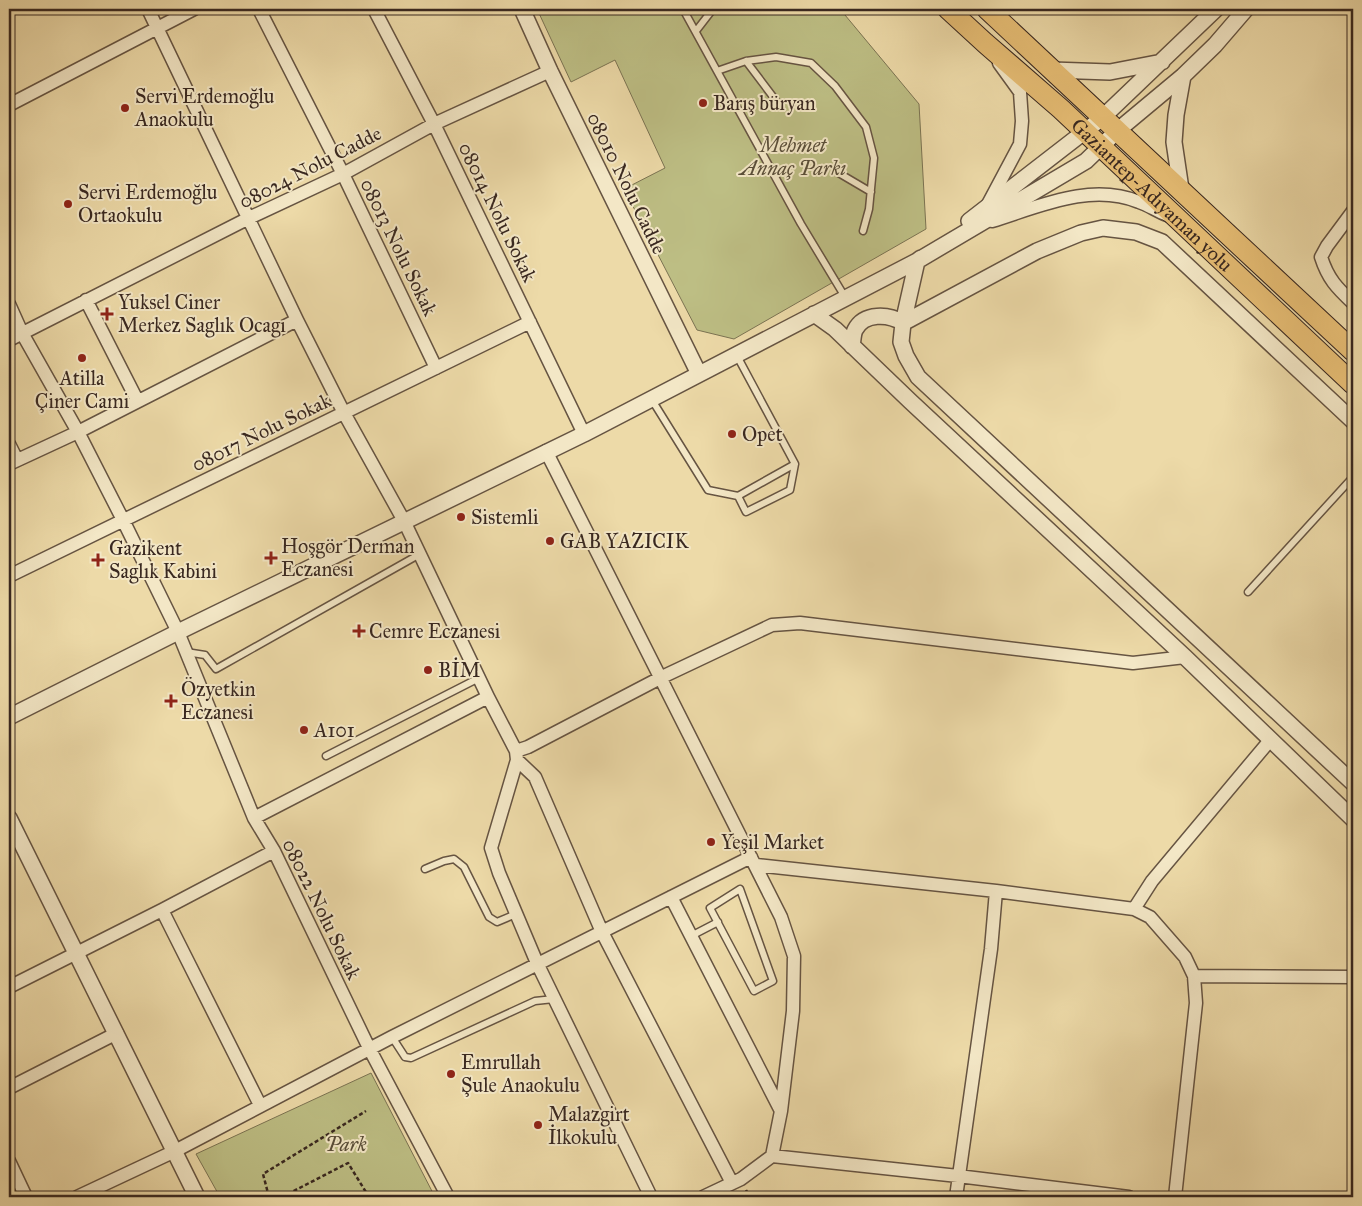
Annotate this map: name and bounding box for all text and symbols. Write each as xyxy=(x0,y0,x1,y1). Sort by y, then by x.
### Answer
place label: Servi Erdemoğlu Anaokulu xyxy=(134,84,275,131)
place label: Barış büryan xyxy=(713,91,816,115)
marker: Barış büryan xyxy=(697,97,709,109)
marker: Servi Erdemoğlu Anaokulu xyxy=(119,102,131,114)
street label: 08010 Nolu Cadde xyxy=(582,108,672,258)
street label: Gaziantep-Adıyaman yolu xyxy=(1066,113,1238,277)
street label: 08024 Nolu Cadde xyxy=(235,121,385,213)
park label: Mehmet Annaç Parkı xyxy=(738,133,846,180)
street label: 08014 Nolu Sokak xyxy=(454,138,543,287)
street label: 08013 Nolu Sokak xyxy=(355,175,443,320)
place label: Servi Erdemoğlu Ortaokulu xyxy=(78,180,218,227)
marker: Servi Erdemoğlu Ortaokulu xyxy=(62,198,74,210)
place label: Yuksel Ciner Merkez Saglık Ocagı xyxy=(118,290,286,338)
marker: Yuksel Ciner Merkez Saglık Ocagı xyxy=(100,307,114,321)
marker: Atilla Çiner Cami xyxy=(76,352,88,364)
place label: Atilla Çiner Cami xyxy=(35,366,130,413)
street label: 08017 Nolu Sokak xyxy=(187,388,335,476)
place label: Opet xyxy=(742,422,783,446)
marker: Opet xyxy=(726,428,738,440)
place label: Sistemli xyxy=(471,505,539,529)
marker: Sistemli xyxy=(455,511,467,523)
place label: GAB YAZICIK xyxy=(560,529,689,553)
place label: Hoşgör Derman Eczanesi xyxy=(281,534,415,581)
marker: GAB YAZICIK xyxy=(544,535,556,547)
place label: Gazikent Saglık Kabini xyxy=(109,536,217,584)
marker: Hoşgör Derman Eczanesi xyxy=(265,552,277,564)
marker: Gazikent Saglık Kabini xyxy=(91,553,105,567)
place label: Cemre Eczanesi xyxy=(369,619,501,643)
marker: Cemre Eczanesi xyxy=(353,625,365,637)
place label: BİM xyxy=(438,657,480,682)
marker: BİM xyxy=(422,664,434,676)
place label: Özyetkin Eczanesi xyxy=(181,677,256,724)
marker: Özyetkin Eczanesi xyxy=(165,695,177,707)
place label: A101 xyxy=(313,718,355,742)
marker: A101 xyxy=(298,724,310,736)
place label: Yeşil Market xyxy=(721,830,824,854)
street label: 08022 Nolu Sokak xyxy=(278,835,367,984)
marker: Yeşil Market xyxy=(705,836,717,848)
place label: Emrullah Şule Anaokulu xyxy=(461,1050,580,1097)
marker: Emrullah Şule Anaokulu xyxy=(445,1068,457,1080)
place label: Malazgirt İlkokulu xyxy=(548,1102,630,1149)
marker: Malazgirt İlkokulu xyxy=(532,1119,544,1131)
park label: Park xyxy=(325,1132,367,1156)

